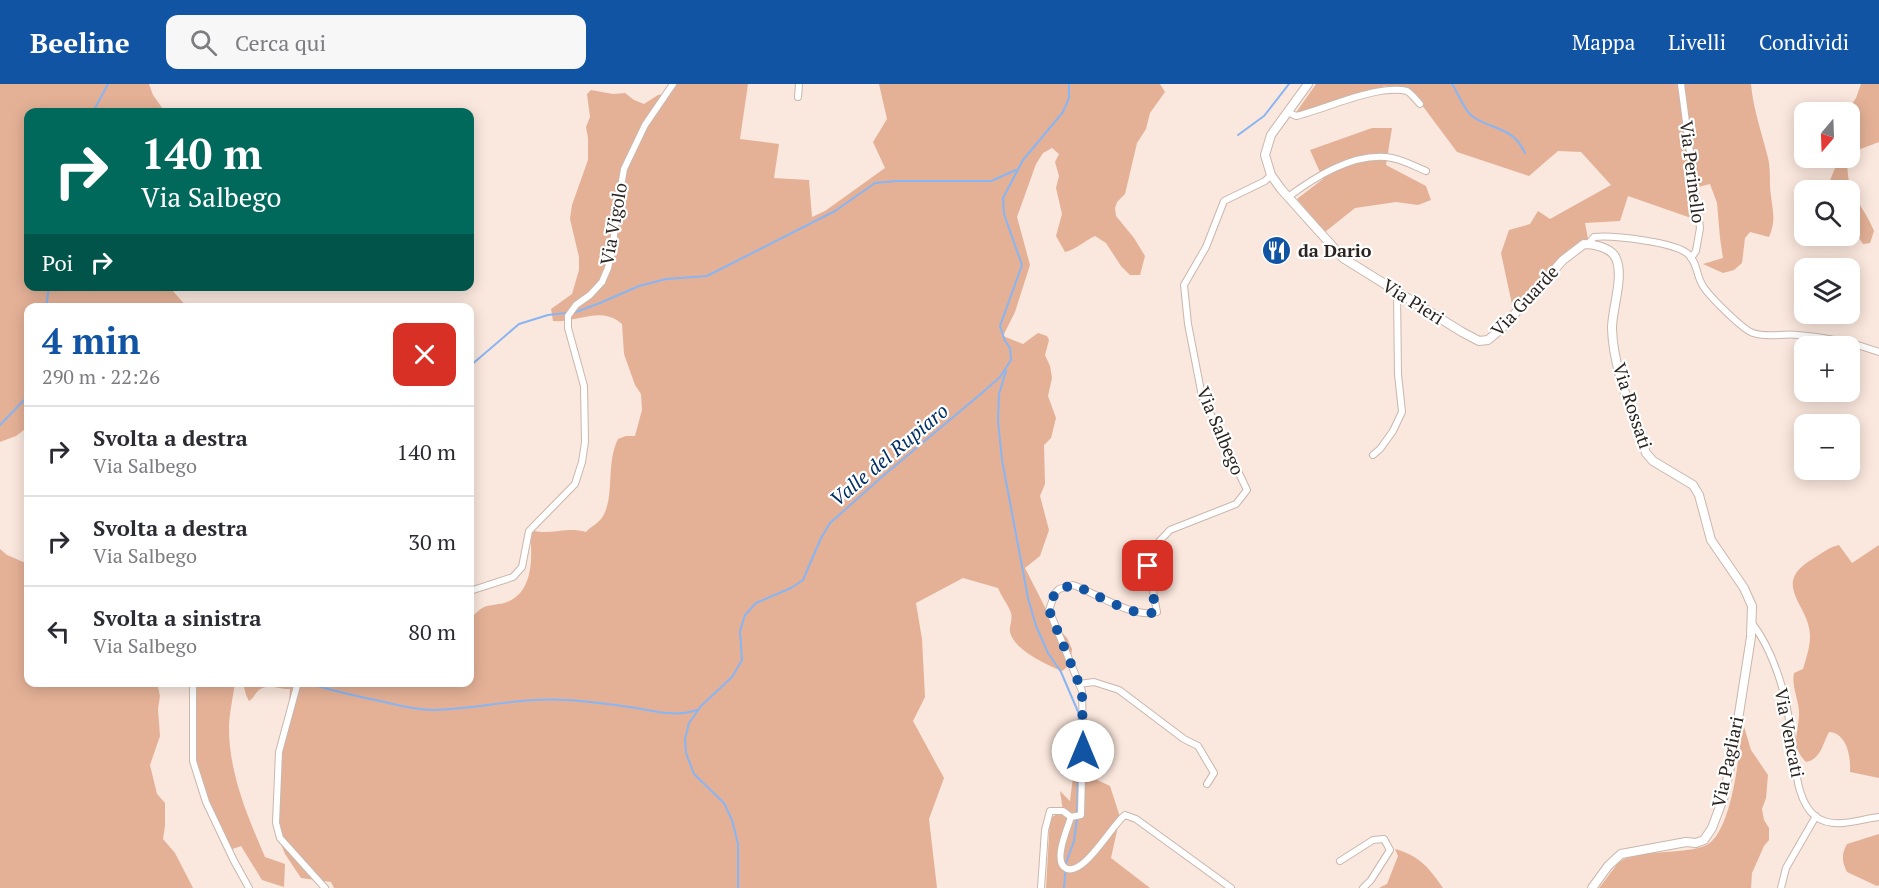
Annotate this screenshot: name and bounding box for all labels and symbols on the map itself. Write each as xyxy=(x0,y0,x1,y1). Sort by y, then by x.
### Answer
north arrow xyxy=(1794,102,1860,168)
street label: Via Perinello xyxy=(1675,119,1711,225)
street label: Via Vigolo xyxy=(594,181,632,267)
restaurant icon: da Dario xyxy=(1261,235,1293,267)
place label: da Dario xyxy=(1298,238,1372,262)
street label: Via Guarde xyxy=(1485,260,1563,341)
street label: Via Pieri xyxy=(1378,273,1449,330)
street label: Via Rossati xyxy=(1608,360,1658,452)
street label: Via Salbego xyxy=(1192,383,1250,478)
water label: Valle del Rupiaro xyxy=(824,397,954,512)
pin xyxy=(1122,540,1173,591)
street label: Via Vencati xyxy=(1770,686,1810,780)
street label: Via Pagliari xyxy=(1706,714,1748,810)
position arrow xyxy=(1051,719,1115,783)

